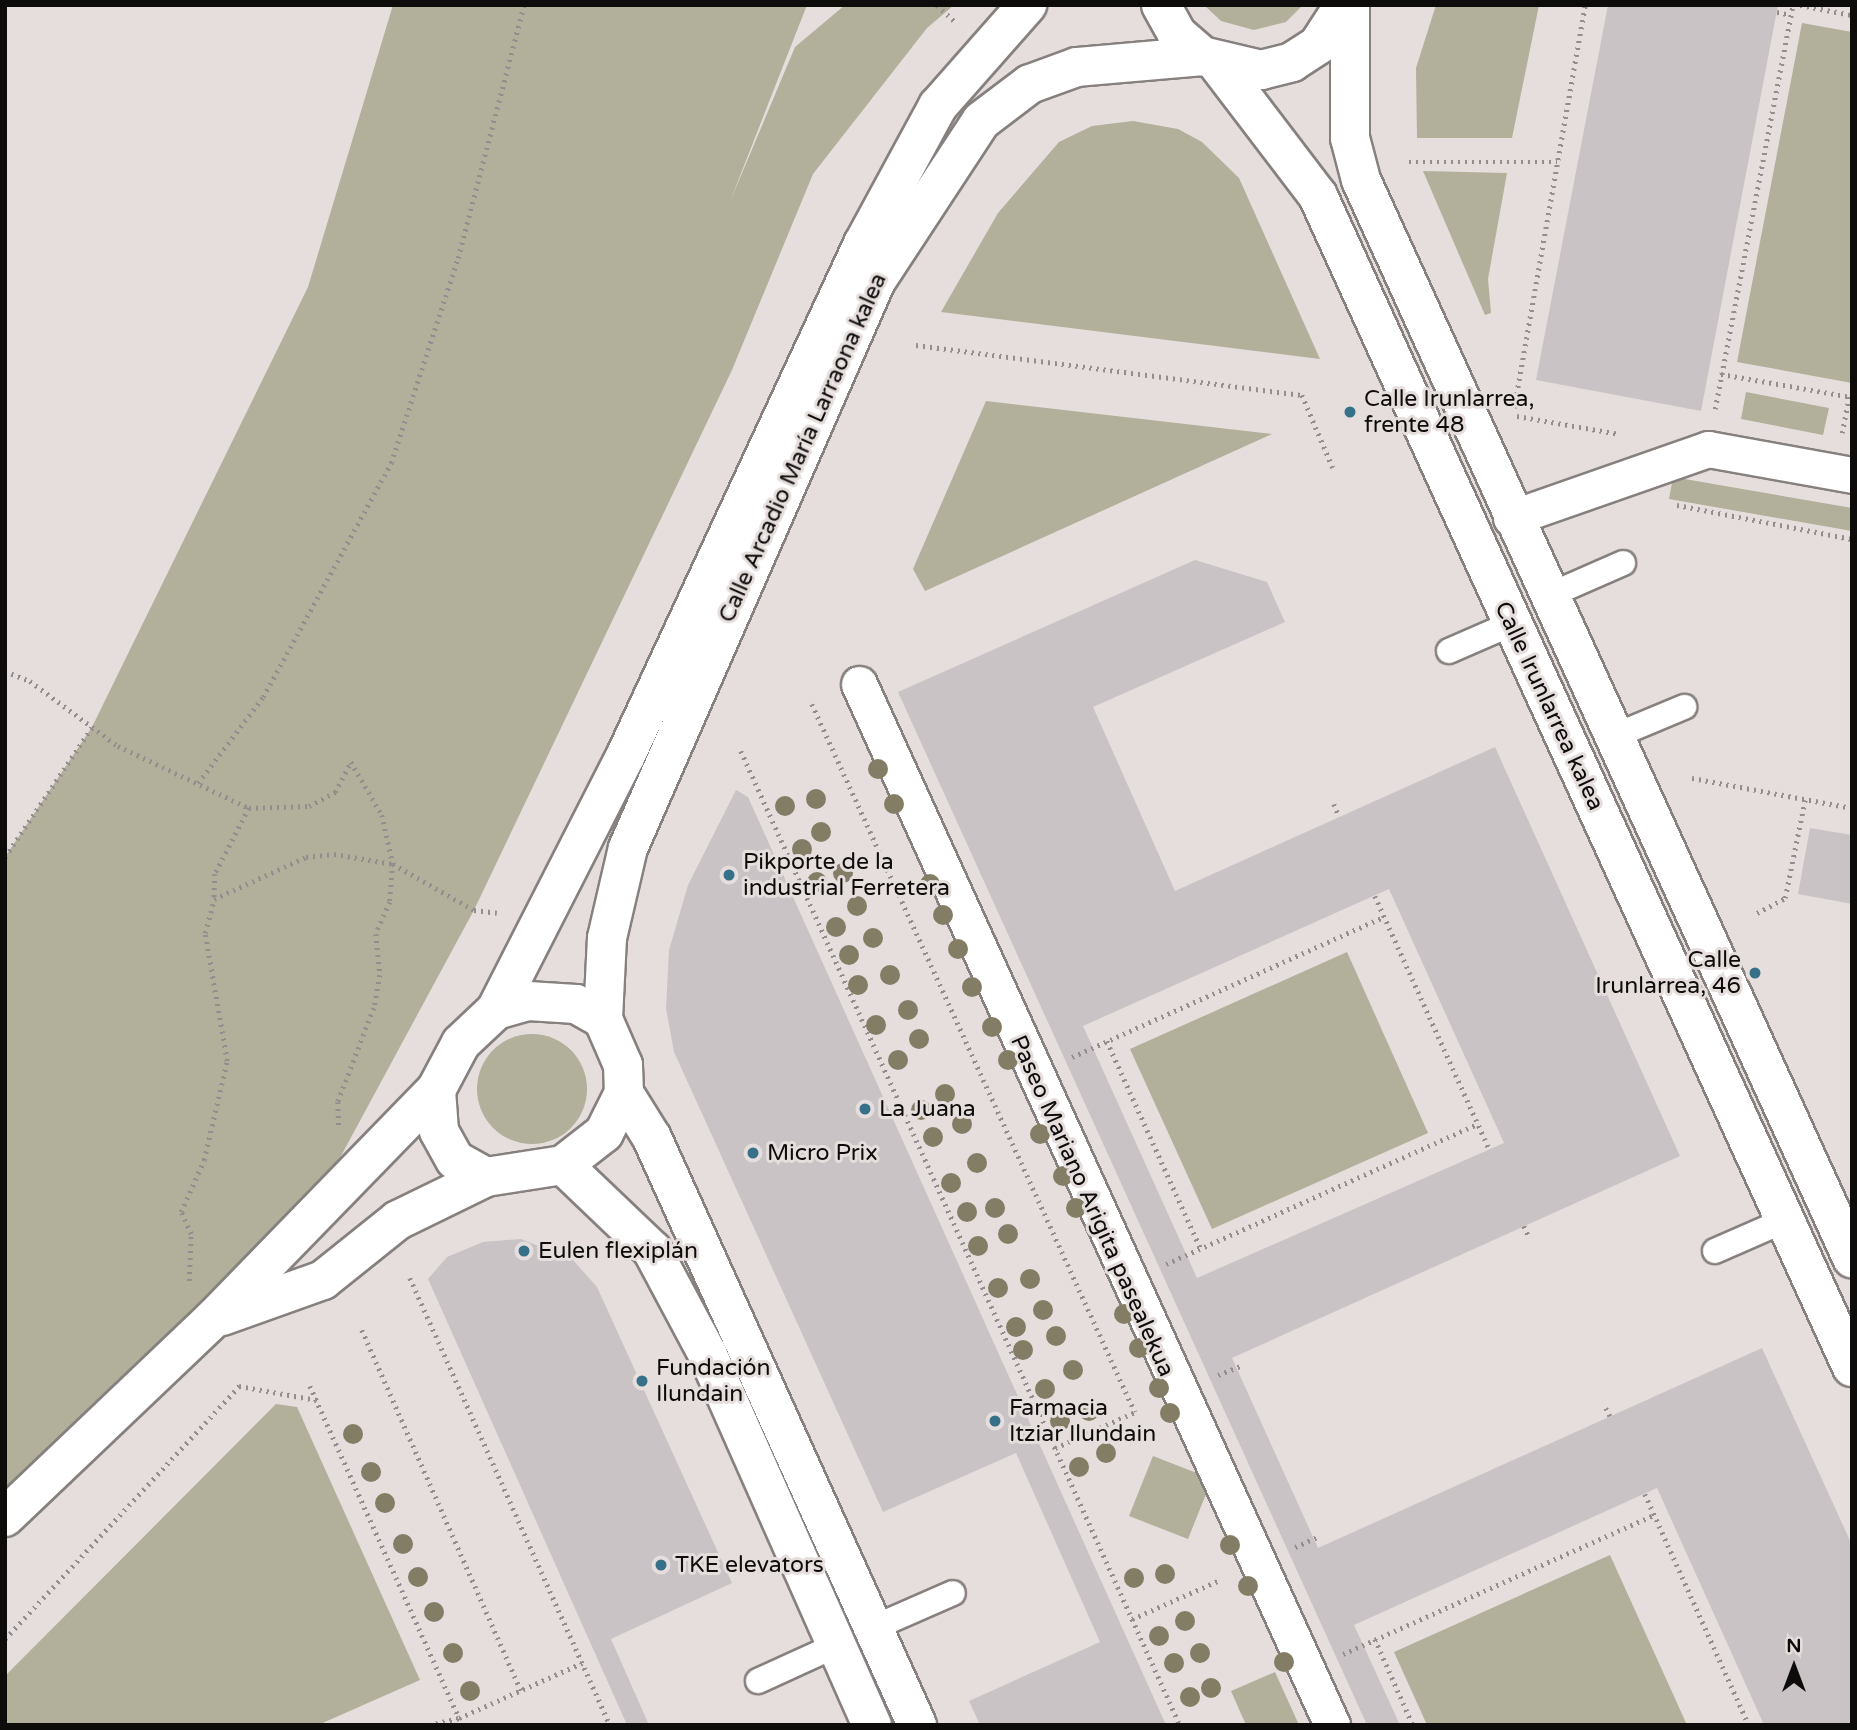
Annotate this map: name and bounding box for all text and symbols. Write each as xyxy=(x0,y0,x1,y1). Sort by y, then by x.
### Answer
street label: Calle Arcadio María Larraona kalea xyxy=(713,269,893,627)
place label: Calle Irunlarrea, frente 48 xyxy=(1364,385,1534,439)
marker: Calle Irunlarrea, frente 48 xyxy=(1342,404,1358,420)
street label: Calle Irunlarrea kalea xyxy=(1488,597,1610,815)
place label: Pikporte de la industrial Ferretera xyxy=(743,848,950,902)
marker: Pikporte de la industrial Ferretera xyxy=(721,867,737,883)
place label: Calle Irunlarrea, 46 xyxy=(1595,946,1741,1000)
marker: Calle Irunlarrea, 46 xyxy=(1747,965,1763,981)
street label: Paseo Mariano Arigita pasealekua xyxy=(1004,1031,1180,1381)
place label: La Juana xyxy=(879,1095,976,1123)
marker: La Juana xyxy=(857,1101,873,1117)
place label: Micro Prix xyxy=(767,1139,878,1167)
marker: Micro Prix xyxy=(745,1145,761,1161)
place label: Eulen flexiplán xyxy=(538,1237,698,1265)
marker: Eulen flexiplán xyxy=(516,1243,532,1259)
place label: Fundación Ilundain xyxy=(656,1354,771,1408)
marker: Fundación Ilundain xyxy=(634,1373,650,1389)
place label: Farmacia Itziar Ilundain xyxy=(1009,1394,1156,1448)
marker: Farmacia Itziar Ilundain xyxy=(987,1413,1003,1429)
place label: TKE elevators xyxy=(675,1551,824,1579)
marker: TKE elevators xyxy=(653,1557,669,1573)
north arrow xyxy=(1759,1632,1829,1702)
text: N xyxy=(1786,1635,1802,1657)

